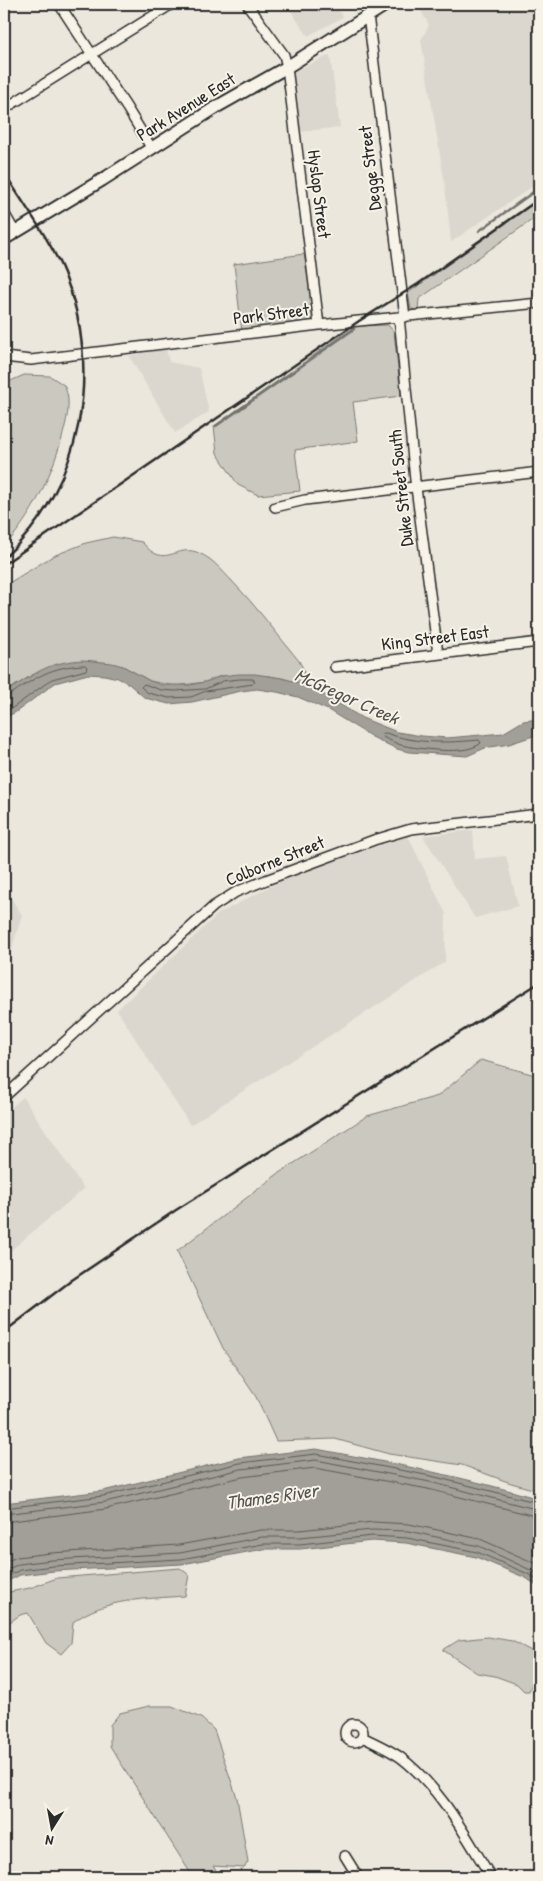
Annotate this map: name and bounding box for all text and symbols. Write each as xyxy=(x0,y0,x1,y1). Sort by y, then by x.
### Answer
street label: Park Avenue East xyxy=(132,66,241,147)
street label: Degge Street xyxy=(352,124,387,212)
street label: Hyslop Street xyxy=(302,148,337,240)
street label: Park Street xyxy=(232,296,311,331)
street label: Duke Street South xyxy=(382,428,419,548)
street label: King Street East xyxy=(380,618,491,656)
water label: McGregor Creek xyxy=(291,662,405,731)
street label: Colborne Street xyxy=(222,829,329,892)
water label: Thames River xyxy=(225,1476,322,1515)
north arrow xyxy=(28,1804,78,1854)
text: N xyxy=(43,1831,55,1851)

